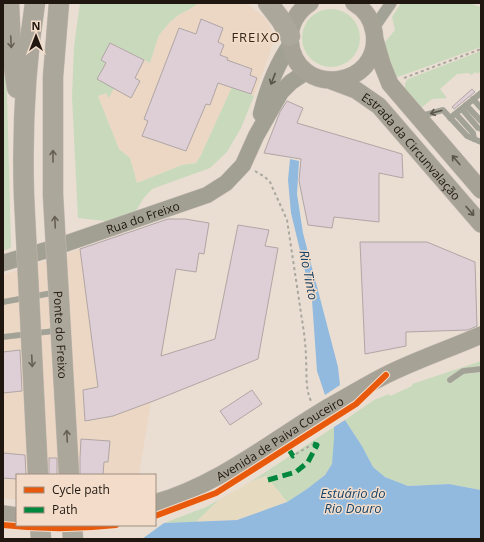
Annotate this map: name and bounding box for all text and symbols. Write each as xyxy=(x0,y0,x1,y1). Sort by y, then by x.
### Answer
north arrow xyxy=(16,16,56,56)
text: N xyxy=(32,18,40,33)
district label: FREIXO xyxy=(231,28,281,46)
one-way arrow xyxy=(7,35,15,48)
one-way arrow xyxy=(268,72,276,84)
street label: Estrada da Circunvalação xyxy=(359,88,465,204)
one-way arrow xyxy=(430,109,443,116)
one-way arrow xyxy=(49,150,57,163)
one-way arrow xyxy=(451,155,460,165)
street label: Rua do Freixo xyxy=(104,197,182,238)
one-way arrow xyxy=(465,206,475,216)
one-way arrow xyxy=(51,216,58,229)
water label: Rio Tinto xyxy=(295,249,323,301)
street label: Ponte do Freixo xyxy=(50,290,72,379)
one-way arrow xyxy=(29,354,36,367)
street label: Avenida de Paiva Couceiro xyxy=(213,392,347,484)
one-way arrow xyxy=(63,430,71,443)
legend xyxy=(16,474,156,526)
text: Cycle path xyxy=(52,481,110,498)
water label: Estuário do Rio Douro xyxy=(320,484,386,517)
text: Path xyxy=(52,501,78,518)

